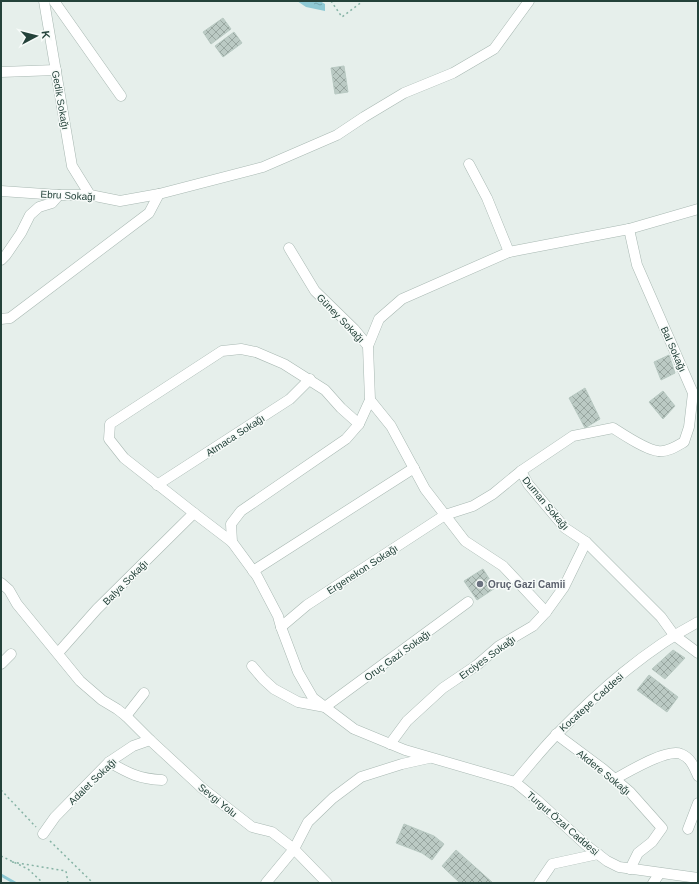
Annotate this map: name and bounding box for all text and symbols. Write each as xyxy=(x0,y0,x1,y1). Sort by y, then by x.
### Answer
north arrow xyxy=(16,16,56,56)
text: K xyxy=(39,30,52,40)
street label: Gedik Sokağı xyxy=(50,70,71,131)
street label: Ebru Sokağı xyxy=(40,189,96,202)
street label: Güney Sokağı xyxy=(315,292,367,345)
street label: Bal Sokağı xyxy=(659,325,688,374)
street label: Atmaca Sokağı xyxy=(204,412,267,458)
street label: Duman Sokağı xyxy=(520,474,571,532)
street label: Ergenekon Sokağı xyxy=(325,542,400,596)
street label: Balya Sokağı xyxy=(101,558,150,607)
marker: Oruç Gazi Camii xyxy=(475,579,485,589)
place label: Oruç Gazi Camii xyxy=(488,579,565,590)
street label: Oruç Gazi Sokağı xyxy=(362,628,432,683)
street label: Erciyes Sokağı xyxy=(457,633,518,681)
street label: Kocatepe Caddesi xyxy=(557,671,625,734)
street label: Akdere Sokağı xyxy=(575,747,633,797)
street label: Adalet Sokağı xyxy=(66,756,119,807)
street label: Sevgi Yolu xyxy=(196,781,239,819)
street label: Turgut Özal Caddesi xyxy=(525,789,601,857)

